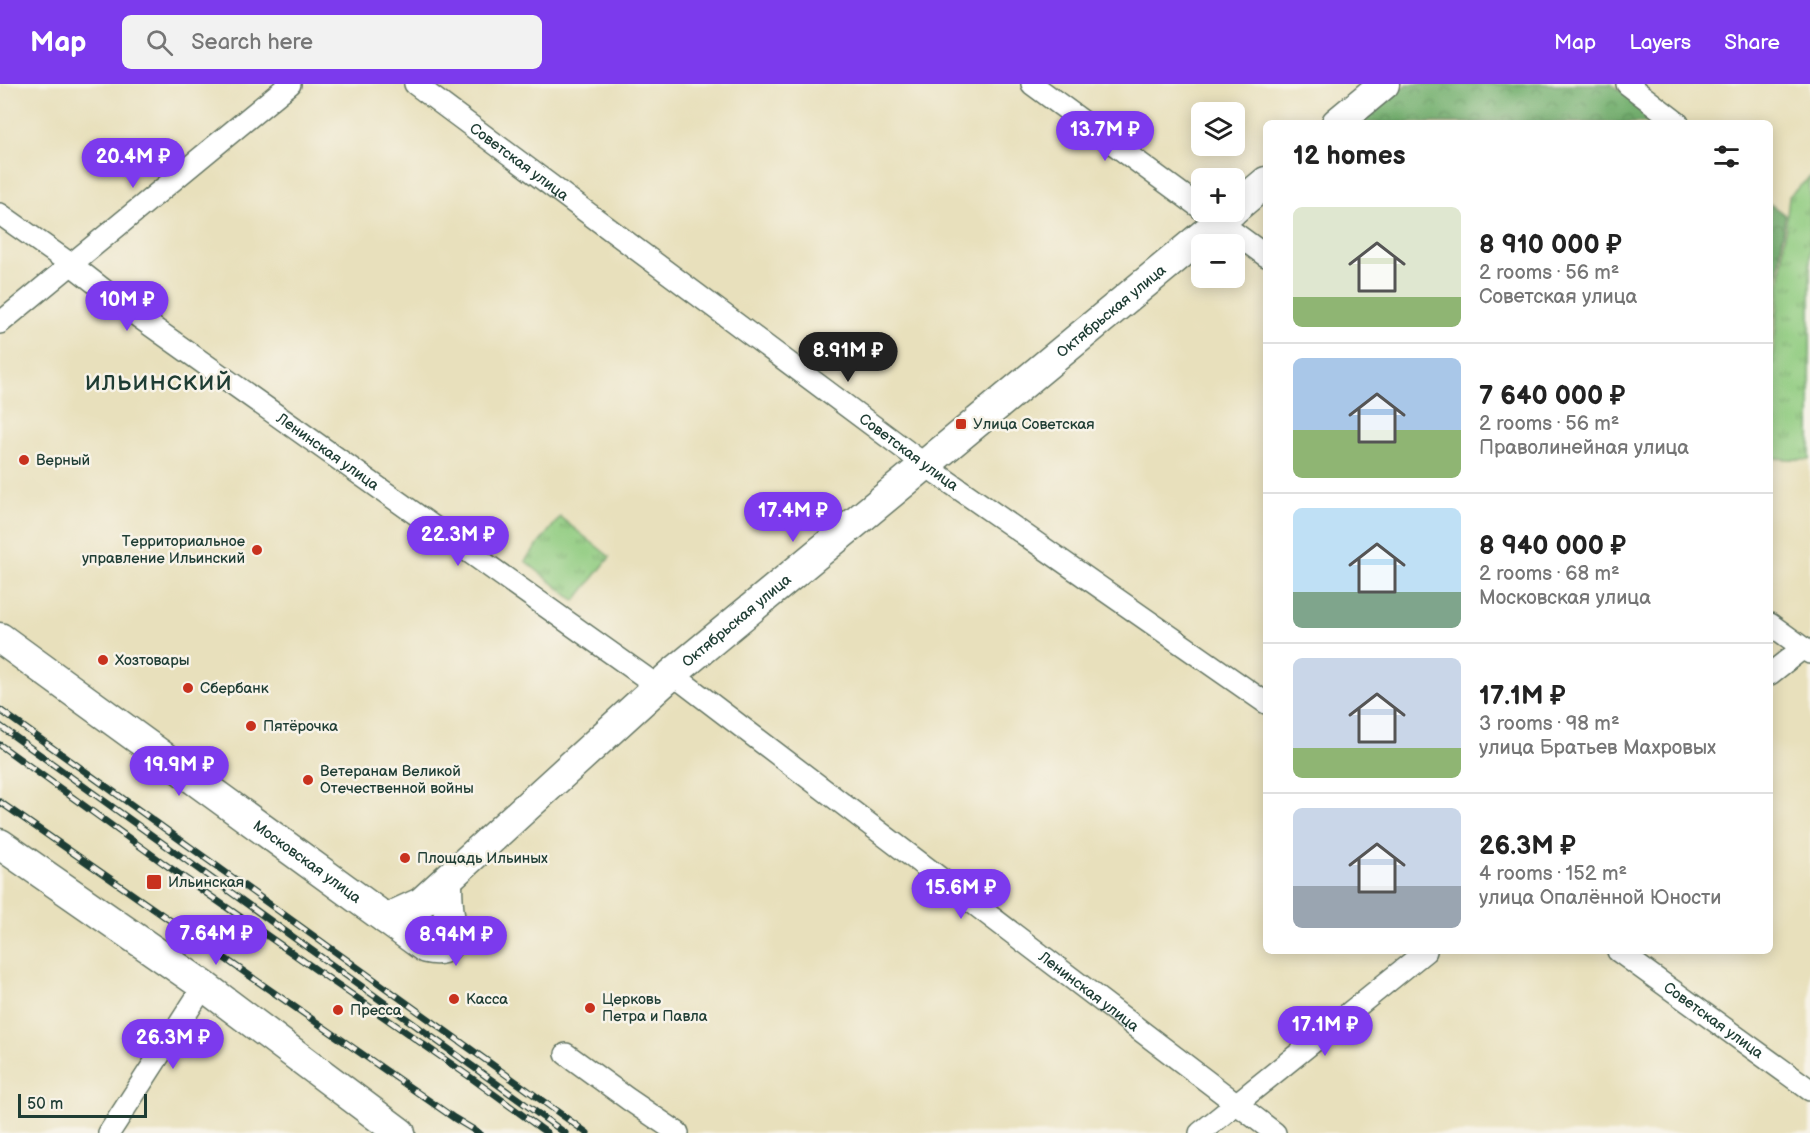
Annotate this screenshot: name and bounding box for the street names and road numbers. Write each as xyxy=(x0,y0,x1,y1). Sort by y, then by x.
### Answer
street label: Советская улица xyxy=(466,119,572,205)
street label: Октябрьская улица xyxy=(1053,261,1170,362)
street label: Ленинская улица xyxy=(272,409,383,495)
street label: Советская улица xyxy=(855,410,962,496)
street label: Октябрьская улица xyxy=(678,570,795,672)
street label: Московская улица xyxy=(249,816,365,908)
street label: Ленинская улица xyxy=(1034,947,1143,1036)
street label: Советская улица xyxy=(1660,978,1767,1063)

